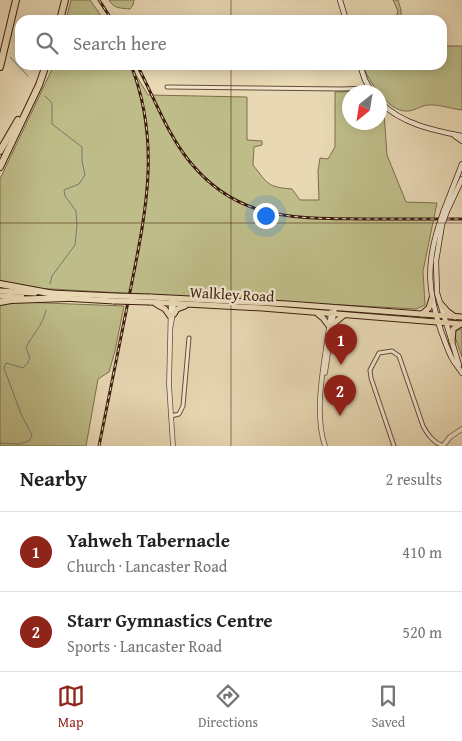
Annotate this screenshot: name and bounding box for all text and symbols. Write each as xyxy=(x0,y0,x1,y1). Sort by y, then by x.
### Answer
search box xyxy=(15,15,447,70)
icon: search xyxy=(33,29,61,57)
text: Search here xyxy=(73,29,167,57)
north arrow xyxy=(342,85,387,130)
your location xyxy=(253,203,279,229)
street label: Walkley Road xyxy=(189,281,275,307)
pin: 1 xyxy=(325,324,357,365)
pin: 2 xyxy=(324,375,356,416)
text: Nearby xyxy=(20,463,87,494)
text: 2 results xyxy=(385,467,442,491)
text: Yahweh Tabernacle xyxy=(67,526,230,554)
text: 1 xyxy=(32,540,40,564)
text: 410 m xyxy=(402,540,442,564)
text: Church · Lancaster Road xyxy=(67,554,227,578)
text: Starr Gymnastics Centre xyxy=(67,606,273,634)
text: 2 xyxy=(32,620,40,644)
text: 520 m xyxy=(402,620,442,644)
text: Sports · Lancaster Road xyxy=(67,634,222,658)
tab: Map xyxy=(57,682,85,732)
tab: Directions xyxy=(198,682,258,732)
tab: Saved xyxy=(371,682,405,732)

